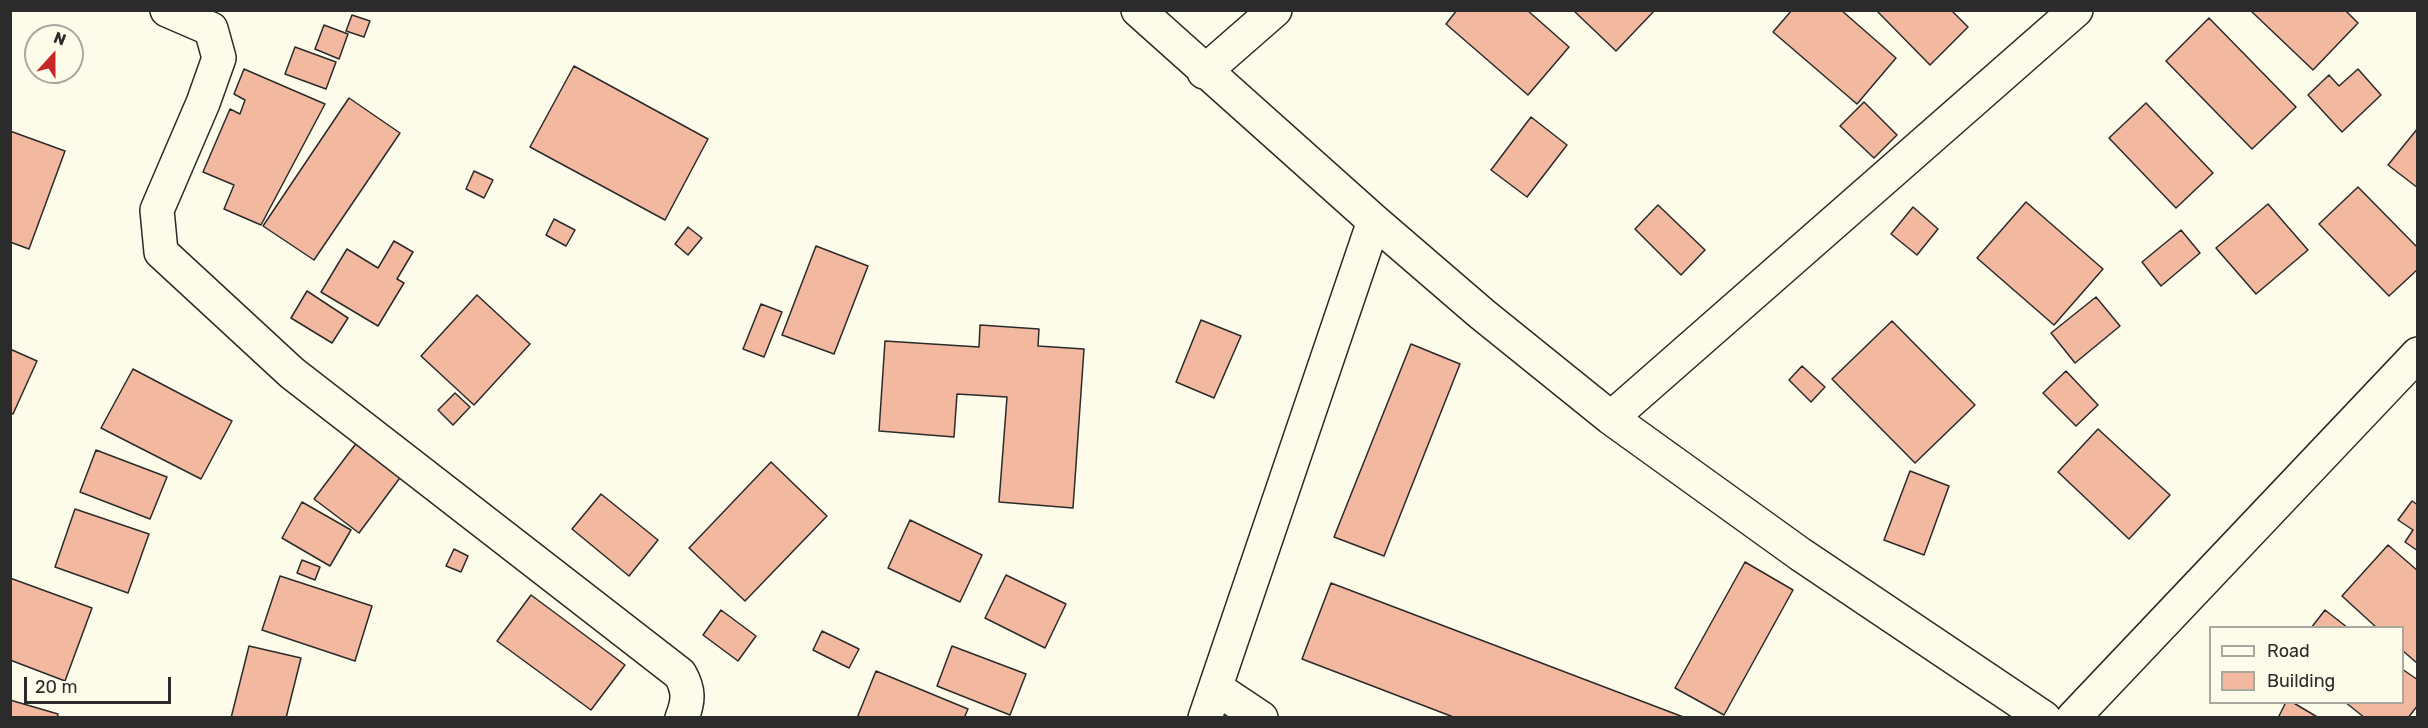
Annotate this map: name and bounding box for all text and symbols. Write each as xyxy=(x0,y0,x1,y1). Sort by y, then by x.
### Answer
north arrow xyxy=(24,24,84,84)
text: N xyxy=(51,28,69,50)
legend xyxy=(2209,626,2404,704)
text: Road xyxy=(2267,640,2310,662)
scale bar xyxy=(27,665,174,703)
text: Building xyxy=(2267,670,2335,692)
text: 20 m xyxy=(35,676,77,698)

